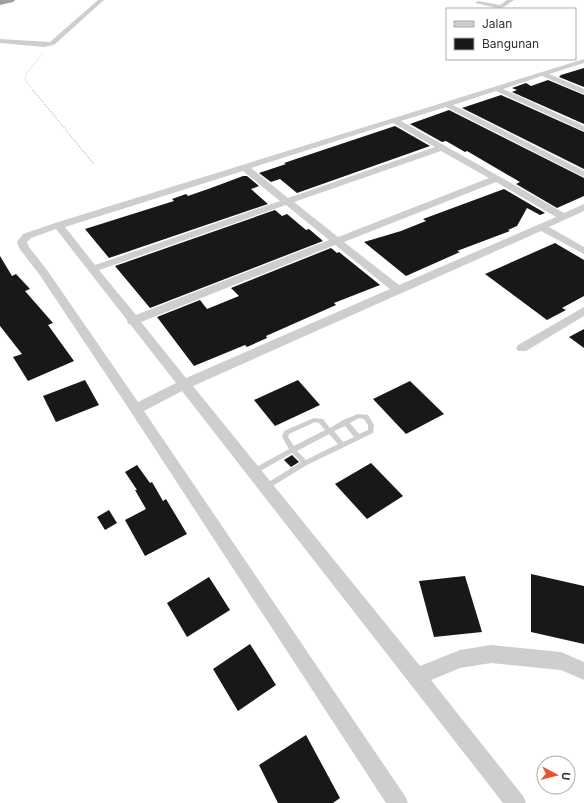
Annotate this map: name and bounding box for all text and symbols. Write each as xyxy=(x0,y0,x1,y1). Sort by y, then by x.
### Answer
legend xyxy=(446,8,576,60)
text: Jalan xyxy=(482,16,512,31)
text: Bangunan xyxy=(482,36,539,51)
north arrow xyxy=(536,755,576,795)
text: U xyxy=(558,771,573,781)

